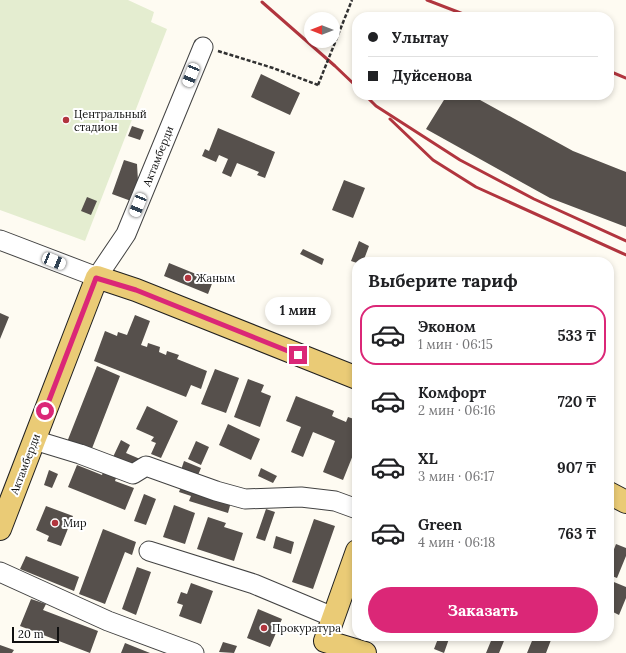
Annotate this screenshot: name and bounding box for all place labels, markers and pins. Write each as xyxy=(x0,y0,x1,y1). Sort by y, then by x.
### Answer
place label: Центральный стадион xyxy=(74,107,147,134)
marker: Центральный стадион xyxy=(61,115,71,125)
place label: Жаным xyxy=(196,271,235,285)
marker: Жаным xyxy=(183,273,193,283)
place label: Мир xyxy=(63,516,87,530)
marker: Мир xyxy=(50,518,60,528)
place label: Прокуратура xyxy=(272,621,341,635)
marker: Прокуратура xyxy=(259,623,269,633)

